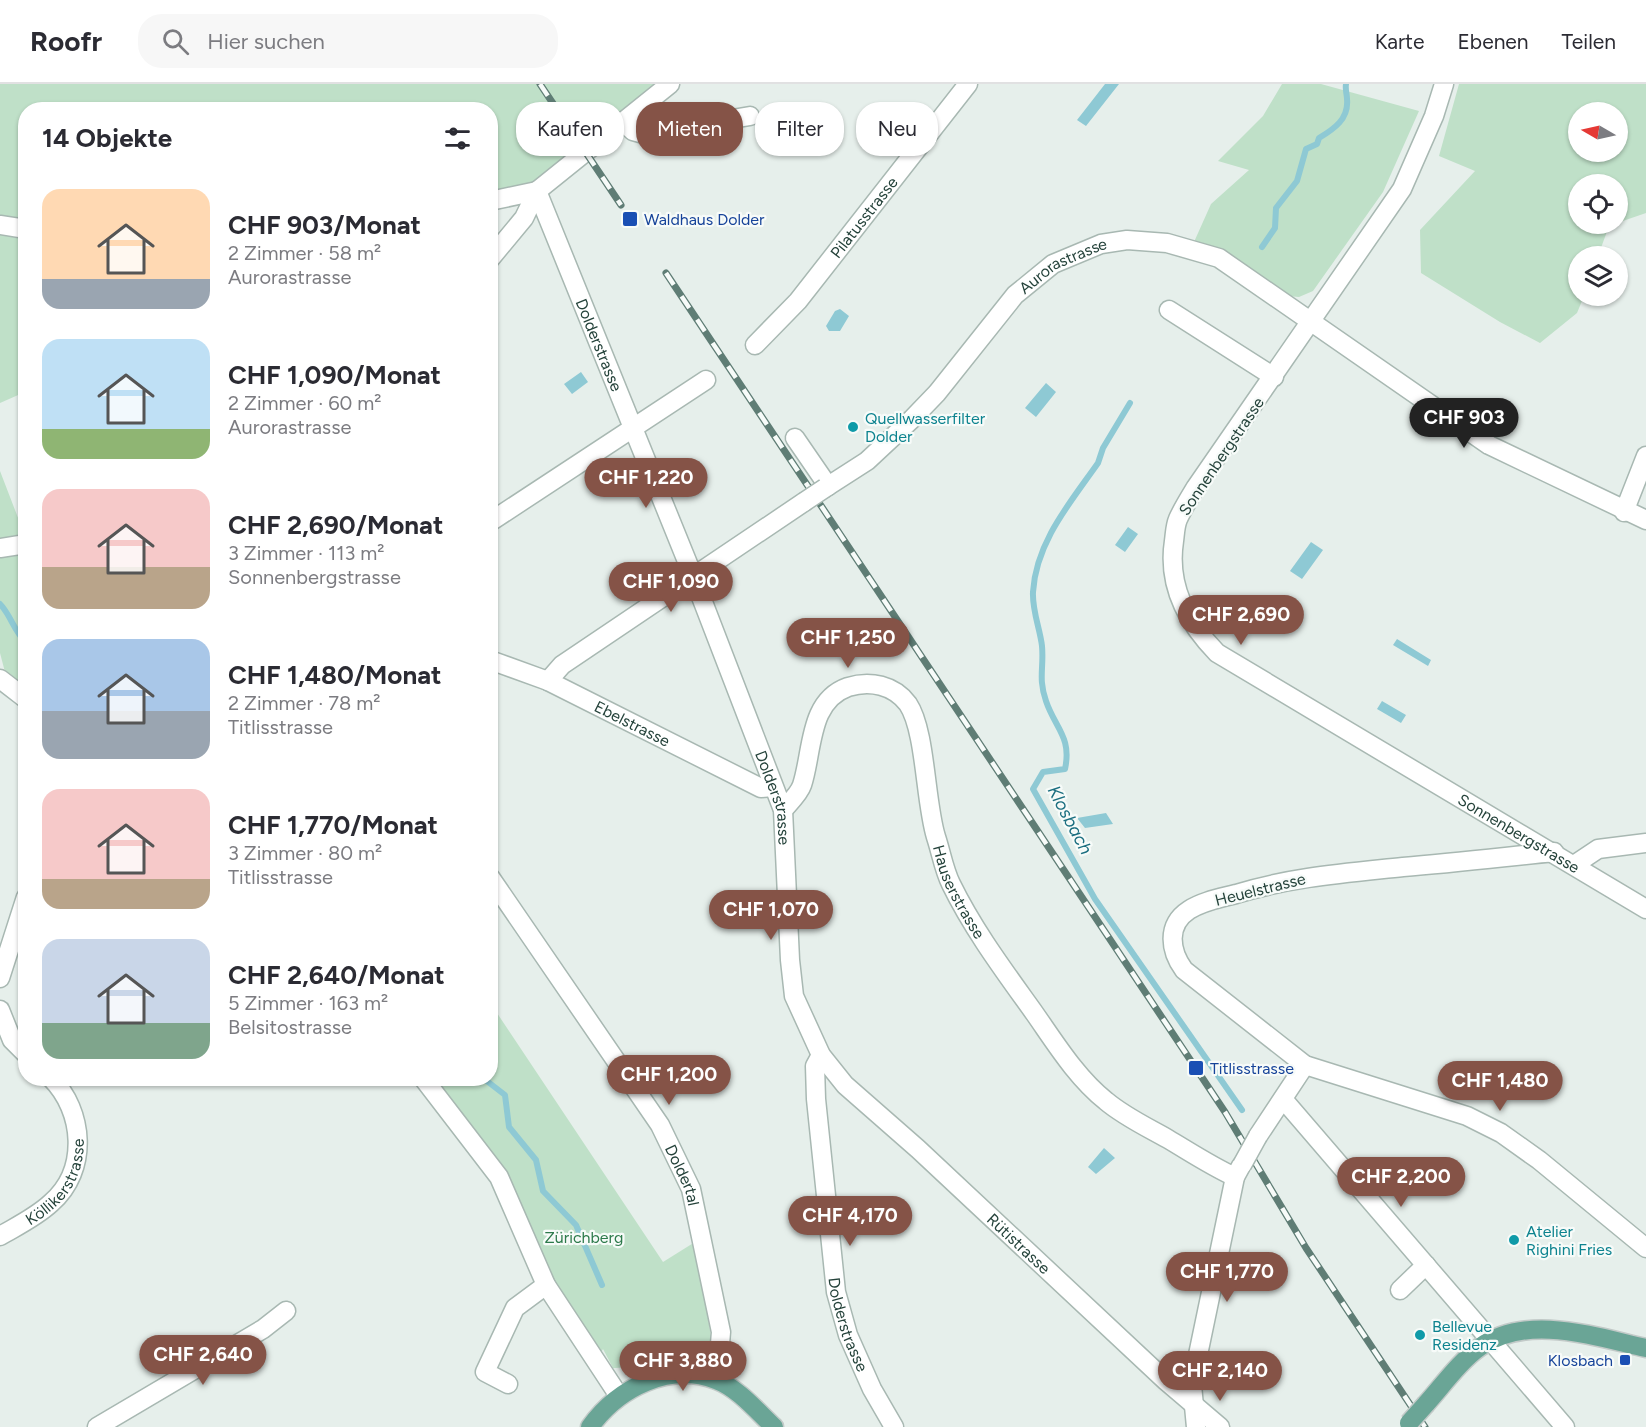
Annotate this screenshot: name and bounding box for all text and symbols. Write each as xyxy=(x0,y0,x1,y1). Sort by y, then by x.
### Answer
search box xyxy=(138,14,558,68)
text: Roofr xyxy=(30,24,102,58)
icon: search xyxy=(159,25,192,58)
text: Hier suchen xyxy=(207,28,325,55)
text: Karte xyxy=(1375,29,1424,54)
text: Ebenen xyxy=(1457,29,1529,54)
text: Teilen xyxy=(1562,29,1616,54)
chip: Kaufen xyxy=(516,102,624,156)
chip: Mieten xyxy=(636,102,743,156)
chip: Filter xyxy=(755,102,844,156)
chip: Neu xyxy=(856,102,938,156)
north arrow xyxy=(1568,102,1628,162)
map controls xyxy=(1568,102,1628,306)
text: 14 Objekte xyxy=(42,122,172,154)
icon: filters xyxy=(441,122,474,155)
street label: Pilatusstrasse xyxy=(826,173,902,262)
button: locate xyxy=(1568,174,1628,234)
text: CHF 903/Monat xyxy=(228,209,421,241)
marker: Waldhaus Dolder xyxy=(621,210,639,228)
place label: Waldhaus Dolder xyxy=(644,210,765,229)
icon: home xyxy=(90,213,162,285)
street label: Aurorastrasse xyxy=(1015,234,1108,298)
text: 2 Zimmer · 58 m² xyxy=(228,241,381,265)
button: layers xyxy=(1568,246,1628,306)
text: Aurorastrasse xyxy=(228,265,351,289)
street label: Dolderstrasse xyxy=(572,296,626,394)
text: CHF 1,090/Monat xyxy=(228,359,441,391)
icon: home xyxy=(90,363,162,435)
text: 2 Zimmer · 60 m² xyxy=(228,391,382,415)
street label: Sonnenbergstrasse xyxy=(1175,393,1268,519)
pin: CHF 903 xyxy=(1409,398,1519,449)
text: CHF 903 xyxy=(1423,405,1505,429)
place label: Quellwasserfilter Dolder xyxy=(865,409,986,446)
text: Aurorastrasse xyxy=(228,415,351,439)
marker: Quellwasserfilter Dolder xyxy=(846,420,860,434)
pin: CHF 1,220 xyxy=(577,458,715,509)
text: CHF 1,220 xyxy=(598,465,694,489)
text: CHF 2,690/Monat xyxy=(228,509,443,541)
icon: home xyxy=(90,513,162,585)
text: 3 Zimmer · 113 m² xyxy=(228,541,385,565)
pin: CHF 1,090 xyxy=(602,562,740,613)
text: Sonnenbergstrasse xyxy=(228,565,401,589)
text: CHF 1,090 xyxy=(623,569,719,593)
pin: CHF 2,690 xyxy=(1172,595,1310,646)
text: CHF 2,690 xyxy=(1192,602,1290,626)
pin: CHF 1,250 xyxy=(779,618,917,669)
text: CHF 1,250 xyxy=(800,625,896,649)
text: CHF 1,480/Monat xyxy=(228,659,442,691)
icon: home xyxy=(90,663,162,735)
text: 2 Zimmer · 78 m² xyxy=(228,691,380,715)
street label: Ebelstrasse xyxy=(591,697,673,751)
text: Titlisstrasse xyxy=(228,715,333,739)
street label: Dolderstrasse xyxy=(751,748,794,846)
water label: Klosbach xyxy=(1043,782,1097,858)
street label: Sonnenbergstrasse xyxy=(1454,790,1583,877)
text: CHF 1,770/Monat xyxy=(228,809,438,841)
icon: home xyxy=(90,813,162,885)
text: 3 Zimmer · 80 m² xyxy=(228,841,382,865)
street label: Hauserstrasse xyxy=(929,843,989,942)
text: Titlisstrasse xyxy=(228,865,333,889)
street label: Heuelstrasse xyxy=(1213,869,1308,910)
pin: CHF 1,070 xyxy=(702,890,840,941)
text: CHF 1,070 xyxy=(723,897,819,921)
text: CHF 2,640/Monat xyxy=(228,959,445,991)
icon: home xyxy=(90,963,162,1035)
text: 5 Zimmer · 163 m² xyxy=(228,991,388,1015)
text: Belsitostrasse xyxy=(228,1015,352,1039)
pin: CHF 1,200 xyxy=(600,1055,738,1106)
marker: Titlisstrasse xyxy=(1187,1059,1205,1077)
place label: Titlisstrasse xyxy=(1210,1059,1294,1078)
pin: CHF 1,480 xyxy=(1431,1061,1569,1112)
text: CHF 1,200 xyxy=(621,1062,717,1086)
text: CHF 1,480 xyxy=(1452,1068,1548,1092)
street label: Köllikerstrasse xyxy=(22,1138,88,1229)
street label: Doldertal xyxy=(661,1142,703,1207)
pin: CHF 2,200 xyxy=(1332,1157,1470,1208)
text: CHF 2,200 xyxy=(1351,1164,1451,1188)
pin: CHF 4,170 xyxy=(781,1196,919,1247)
text: CHF 4,170 xyxy=(802,1203,898,1227)
street label: Rütistrasse xyxy=(983,1210,1054,1278)
place label: Atelier Righini Fries xyxy=(1526,1222,1612,1259)
park label: Zürichberg xyxy=(545,1228,623,1247)
marker: Atelier Righini Fries xyxy=(1507,1233,1521,1247)
pin: CHF 1,770 xyxy=(1158,1252,1296,1303)
text: CHF 1,770 xyxy=(1180,1259,1274,1283)
street label: Dolderstrasse xyxy=(825,1276,872,1375)
place label: Bellevue Residenz xyxy=(1432,1317,1497,1354)
marker: Bellevue Residenz xyxy=(1413,1328,1427,1342)
pin: CHF 2,640 xyxy=(134,1335,272,1386)
pin: CHF 3,880 xyxy=(614,1341,752,1392)
text: CHF 2,640 xyxy=(153,1342,253,1366)
text: CHF 3,880 xyxy=(633,1348,733,1372)
pin: CHF 2,140 xyxy=(1151,1351,1289,1402)
place label: Klosbach xyxy=(1548,1351,1613,1370)
marker: Klosbach xyxy=(1618,1353,1632,1367)
text: CHF 2,140 xyxy=(1172,1358,1268,1382)

